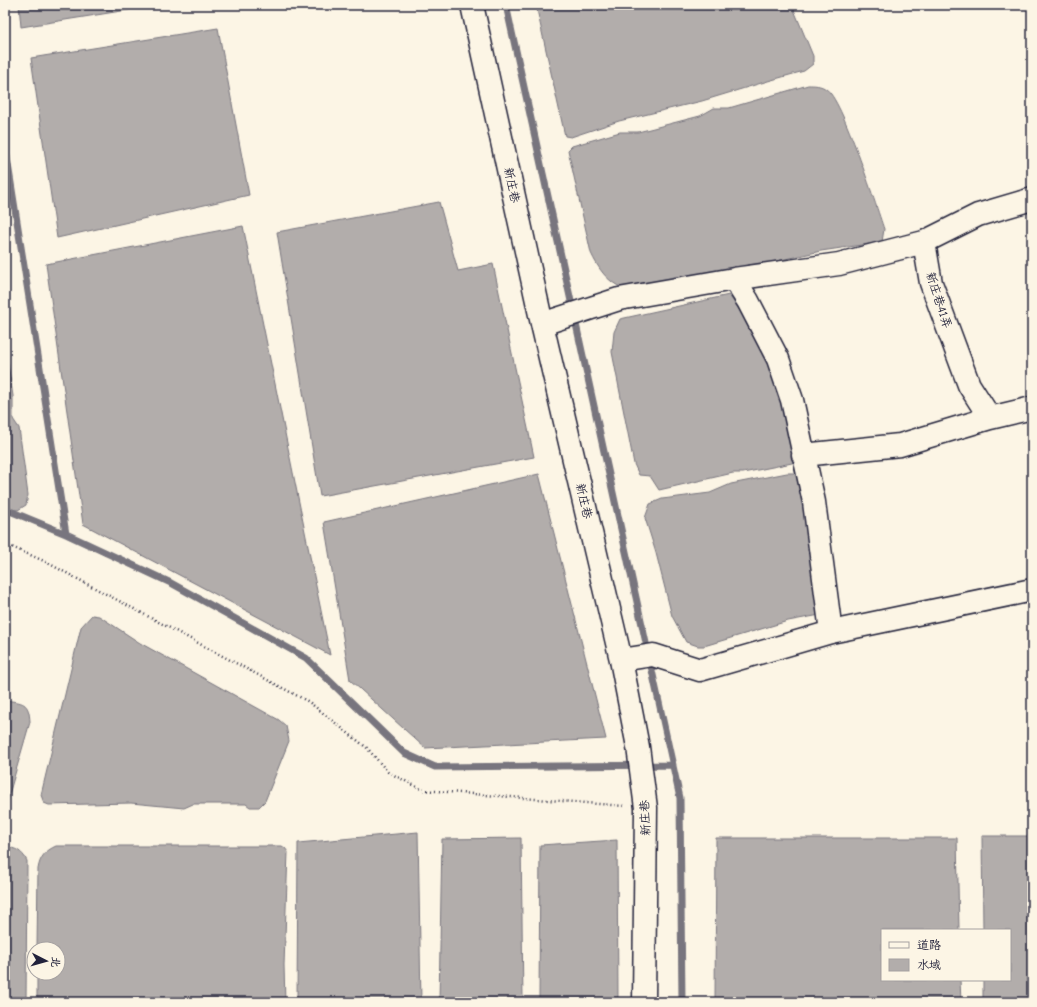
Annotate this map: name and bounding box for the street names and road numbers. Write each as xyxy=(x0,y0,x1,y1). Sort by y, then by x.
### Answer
street label: 新庄巷 xyxy=(501,166,523,204)
street label: 新庄巷41弄 xyxy=(923,270,955,330)
street label: 新庄巷 xyxy=(573,482,595,520)
street label: 新庄巷 xyxy=(637,800,653,836)

